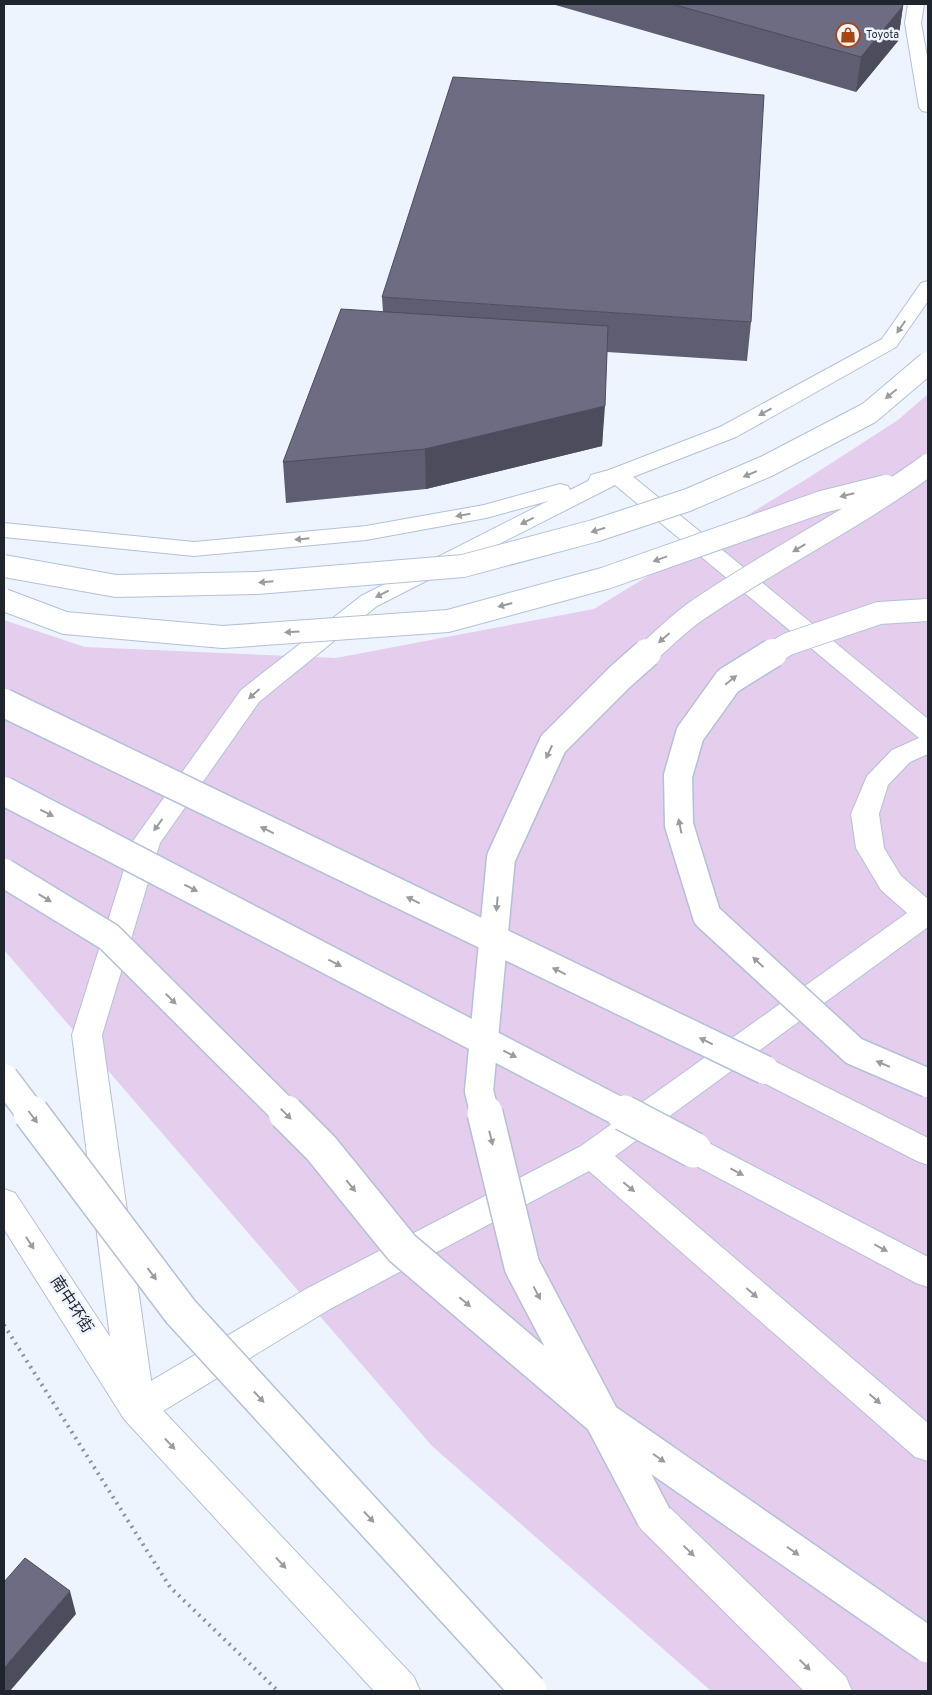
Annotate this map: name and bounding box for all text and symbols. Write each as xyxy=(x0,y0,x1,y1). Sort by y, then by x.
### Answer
shop icon: Toyota xyxy=(835,22,861,48)
place label: Toyota xyxy=(866,28,899,42)
one-way arrow xyxy=(896,320,906,334)
one-way arrow xyxy=(885,388,897,399)
one-way arrow xyxy=(757,408,772,416)
one-way arrow xyxy=(743,470,757,478)
one-way arrow xyxy=(840,491,855,499)
one-way arrow xyxy=(455,512,471,520)
one-way arrow xyxy=(519,517,534,525)
one-way arrow xyxy=(590,526,605,534)
one-way arrow xyxy=(294,535,310,543)
one-way arrow xyxy=(792,543,805,552)
one-way arrow xyxy=(653,556,668,563)
one-way arrow xyxy=(257,579,273,587)
one-way arrow xyxy=(374,590,389,598)
one-way arrow xyxy=(497,602,512,610)
one-way arrow xyxy=(284,628,300,636)
one-way arrow xyxy=(658,633,671,644)
one-way arrow xyxy=(724,675,738,685)
one-way arrow xyxy=(248,688,260,700)
one-way arrow xyxy=(545,745,553,759)
one-way arrow xyxy=(40,809,54,817)
one-way arrow xyxy=(153,818,163,832)
one-way arrow xyxy=(676,818,684,834)
one-way arrow xyxy=(259,826,274,834)
one-way arrow xyxy=(184,884,198,892)
one-way arrow xyxy=(39,894,52,903)
one-way arrow xyxy=(406,896,420,904)
one-way arrow xyxy=(493,897,501,913)
one-way arrow xyxy=(752,957,765,968)
one-way arrow xyxy=(328,959,343,967)
one-way arrow xyxy=(552,967,566,975)
one-way arrow xyxy=(165,993,177,1005)
one-way arrow xyxy=(699,1037,713,1045)
one-way arrow xyxy=(503,1050,518,1058)
one-way arrow xyxy=(876,1059,890,1067)
one-way arrow xyxy=(280,1108,292,1120)
one-way arrow xyxy=(28,1110,38,1124)
one-way arrow xyxy=(487,1131,495,1146)
one-way arrow xyxy=(730,1168,744,1176)
one-way arrow xyxy=(346,1179,357,1192)
one-way arrow xyxy=(623,1181,636,1192)
one-way arrow xyxy=(26,1236,35,1250)
one-way arrow xyxy=(874,1244,888,1252)
one-way arrow xyxy=(147,1267,158,1280)
street label: 南中环街 xyxy=(45,1273,97,1337)
one-way arrow xyxy=(532,1286,541,1300)
one-way arrow xyxy=(746,1287,759,1298)
one-way arrow xyxy=(458,1296,471,1307)
one-way arrow xyxy=(253,1390,265,1402)
one-way arrow xyxy=(869,1393,881,1404)
one-way arrow xyxy=(165,1437,176,1450)
one-way arrow xyxy=(653,1453,666,1463)
one-way arrow xyxy=(363,1510,375,1522)
one-way arrow xyxy=(683,1545,695,1557)
one-way arrow xyxy=(786,1546,800,1556)
one-way arrow xyxy=(275,1557,287,1569)
one-way arrow xyxy=(799,1659,811,1671)

